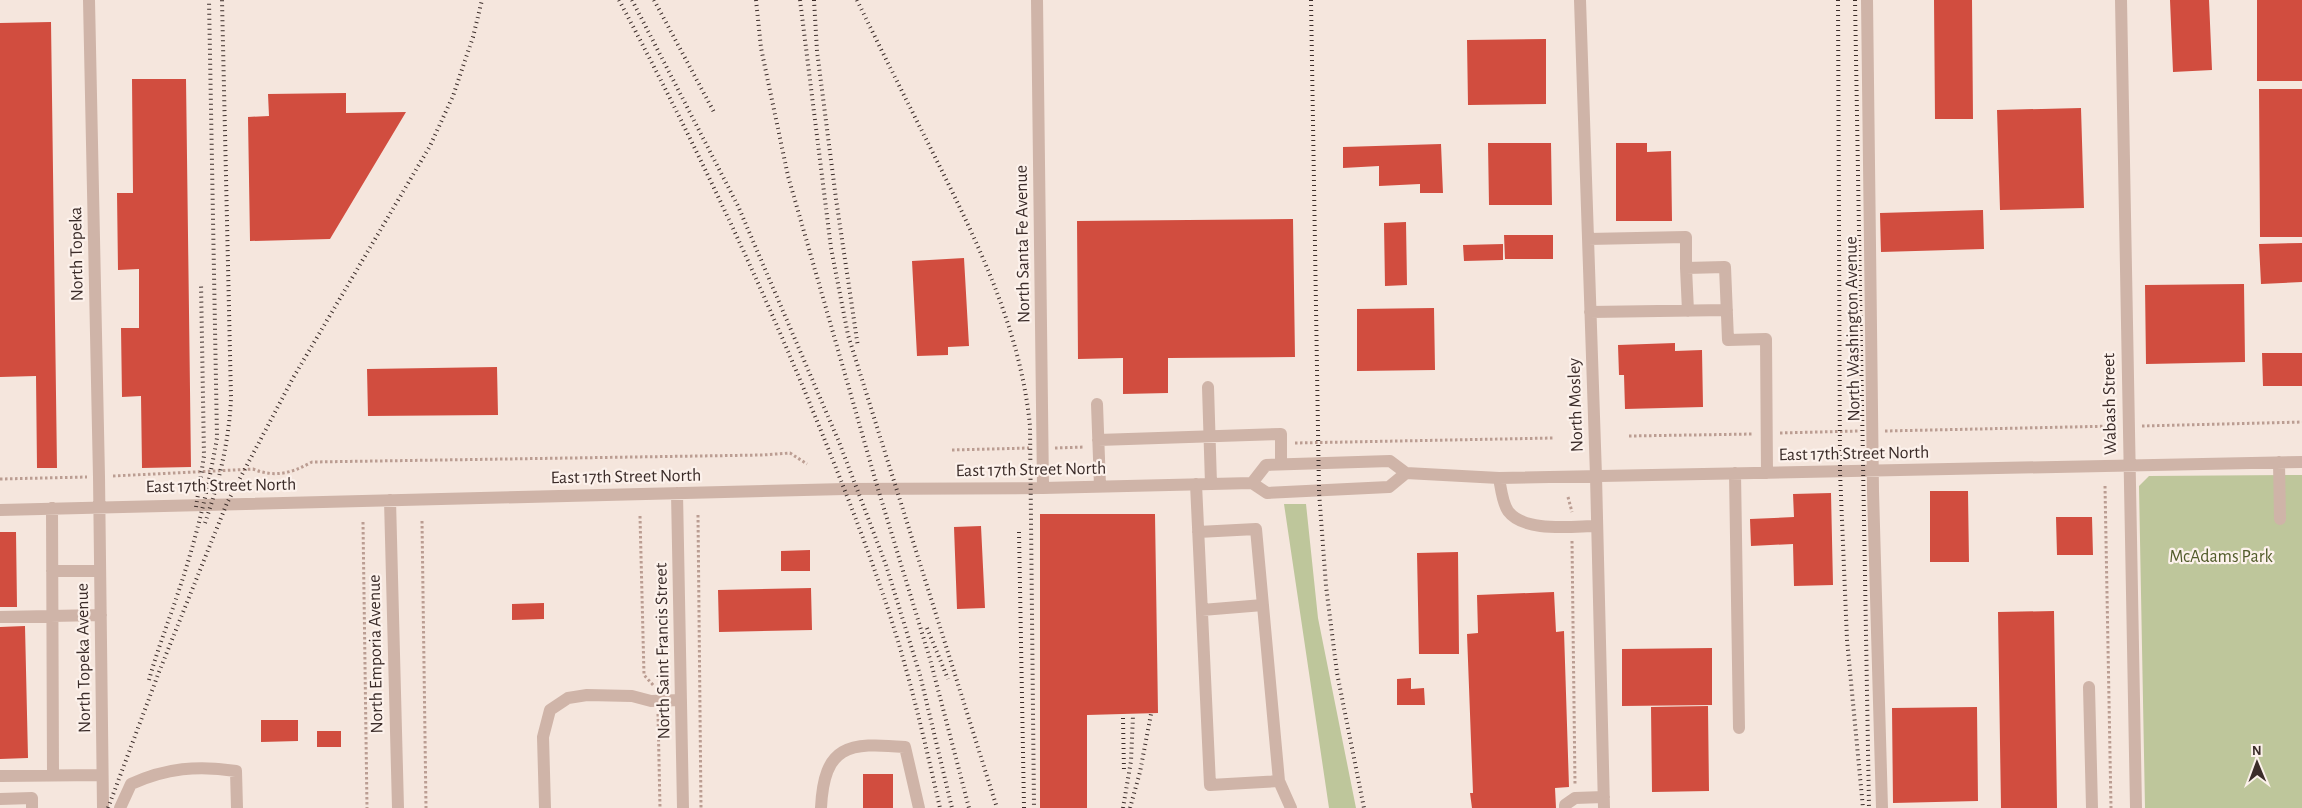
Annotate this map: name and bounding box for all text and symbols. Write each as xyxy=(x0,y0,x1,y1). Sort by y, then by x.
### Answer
street label: North Santa Fe Avenue xyxy=(1013,165,1033,323)
street label: North Topeka xyxy=(67,207,87,301)
street label: North Washington Avenue xyxy=(1842,236,1864,422)
street label: Wabash Street xyxy=(2100,352,2120,455)
street label: North Mosley xyxy=(1565,357,1587,452)
street label: East 17th Street North xyxy=(1779,444,1929,464)
street label: East 17th Street North xyxy=(956,460,1106,480)
street label: East 17th Street North xyxy=(551,467,701,487)
street label: East 17th Street North xyxy=(146,476,296,496)
park label: McAdams Park xyxy=(2169,548,2273,566)
street label: North Saint Francis Street xyxy=(652,562,674,740)
street label: North Emporia Avenue xyxy=(366,574,386,734)
street label: North Topeka Avenue xyxy=(74,583,94,733)
north arrow xyxy=(2232,738,2282,788)
text: N xyxy=(2252,744,2262,758)

